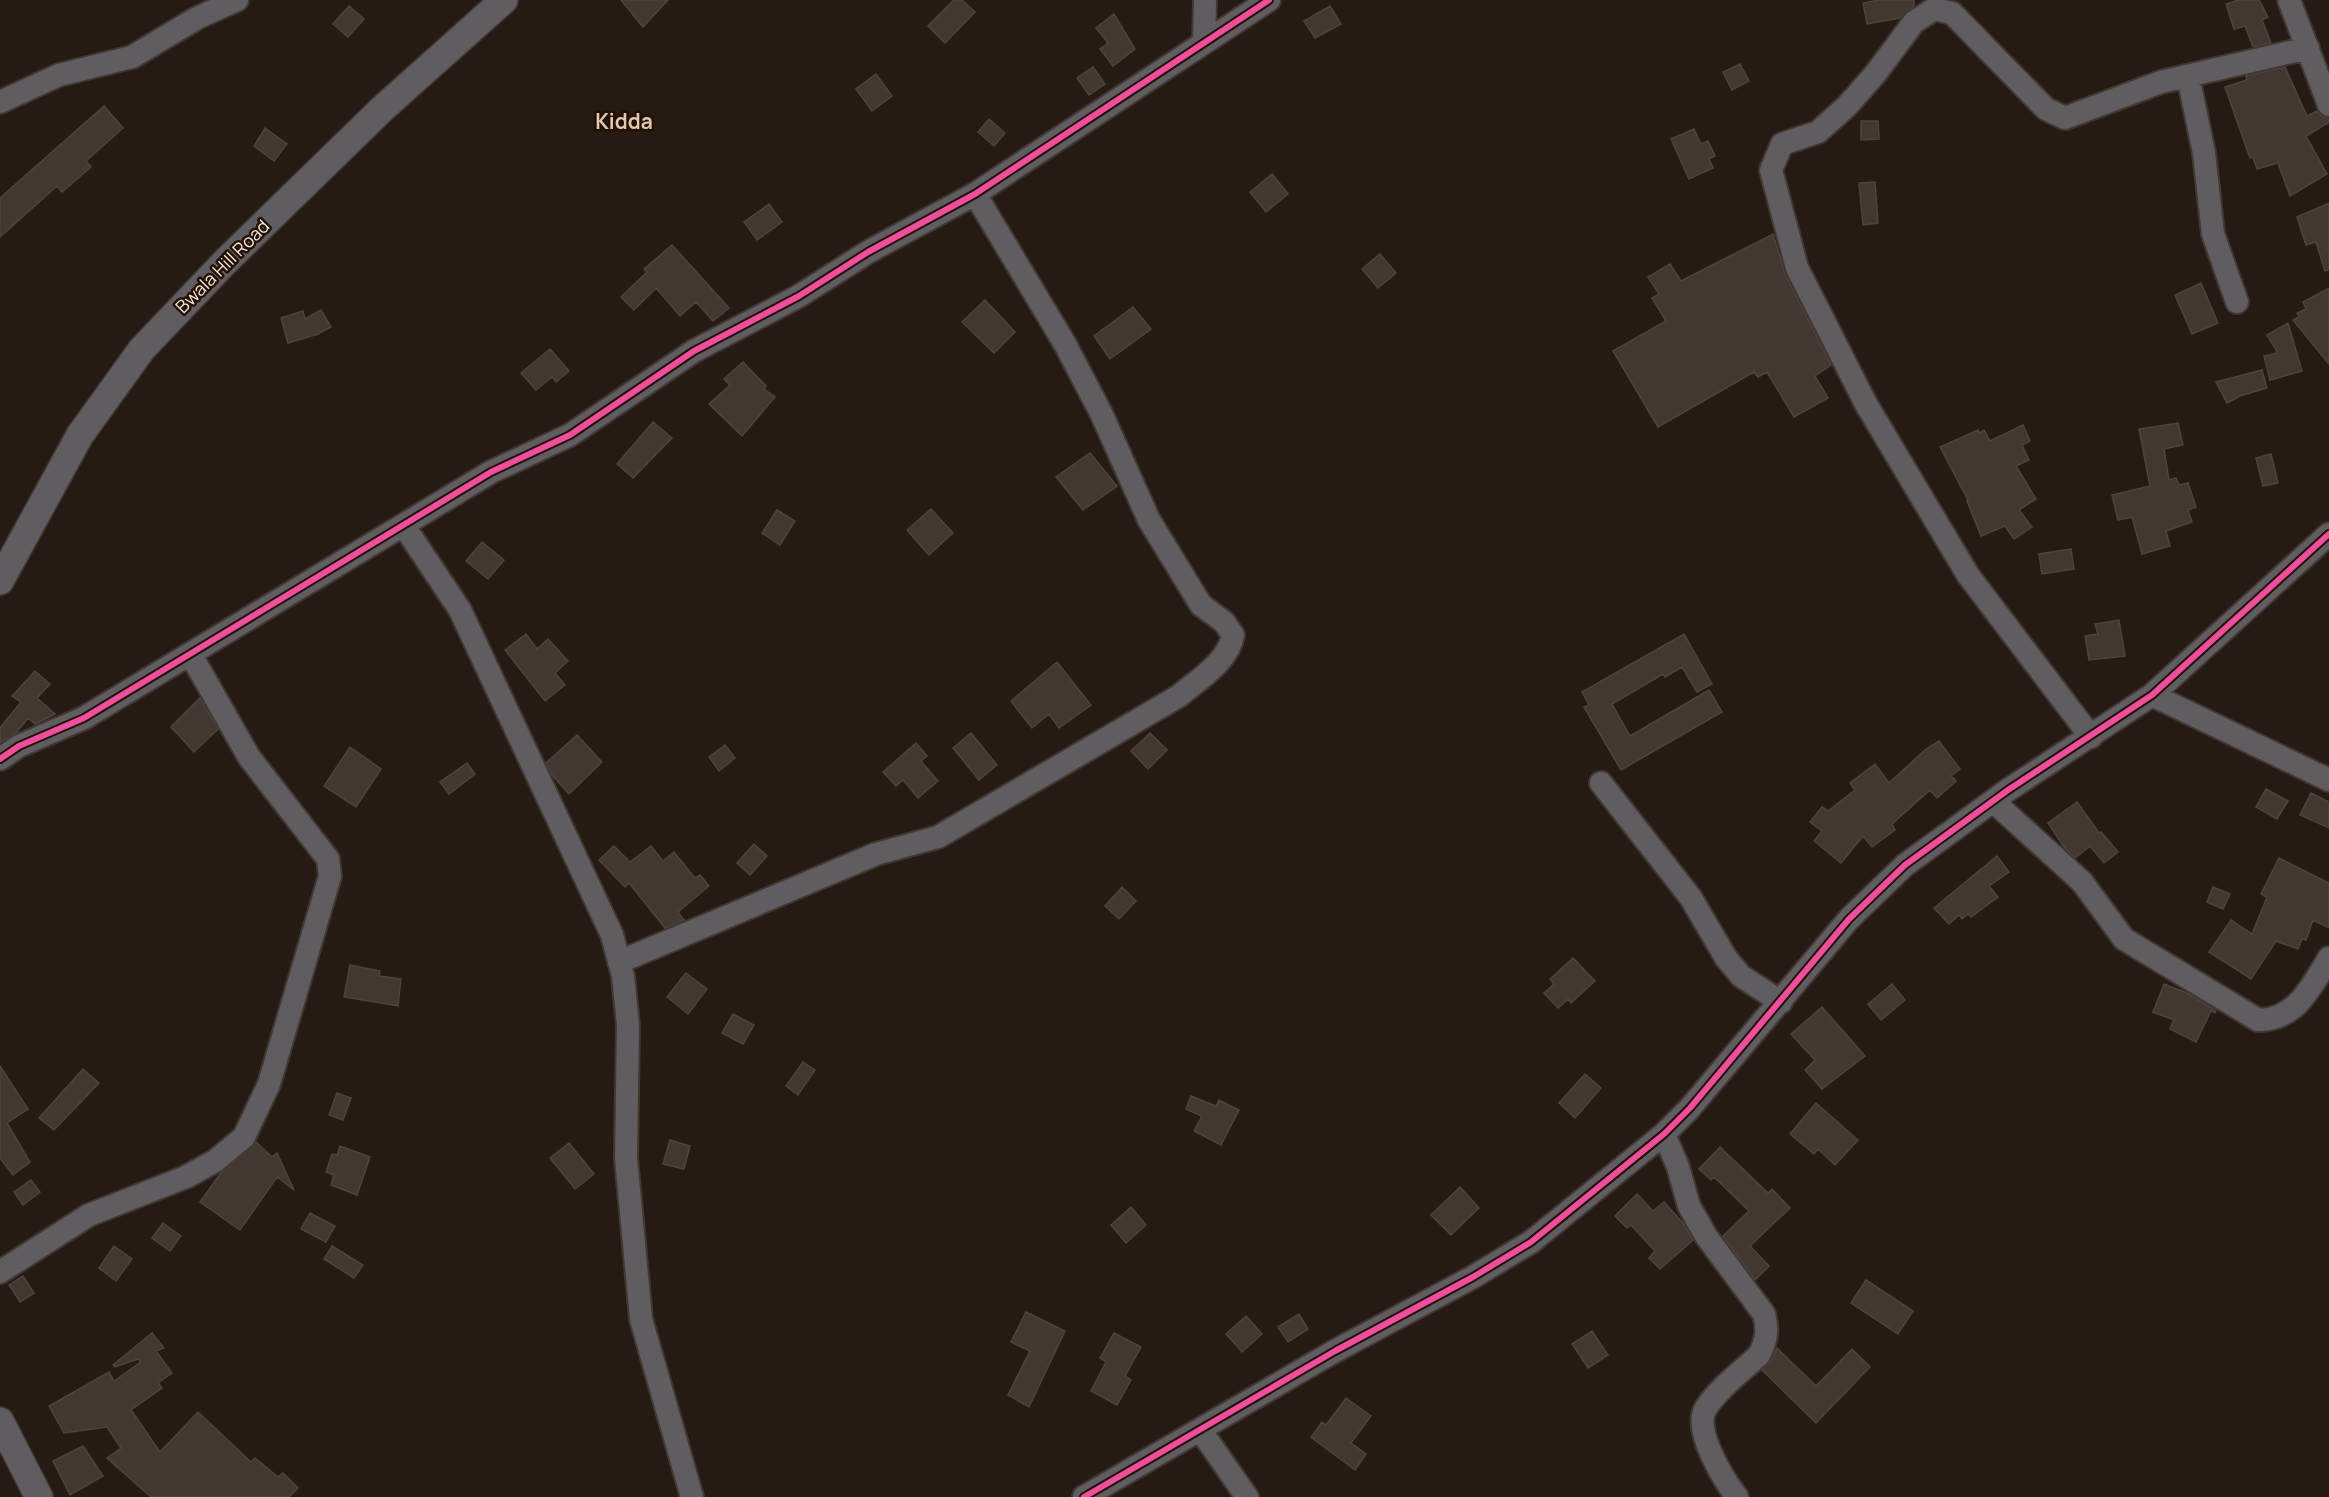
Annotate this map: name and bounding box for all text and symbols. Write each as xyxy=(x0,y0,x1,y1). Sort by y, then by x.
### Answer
district label: Kidda xyxy=(595,107,653,135)
street label: Bwala Hill Road xyxy=(170,214,274,318)

